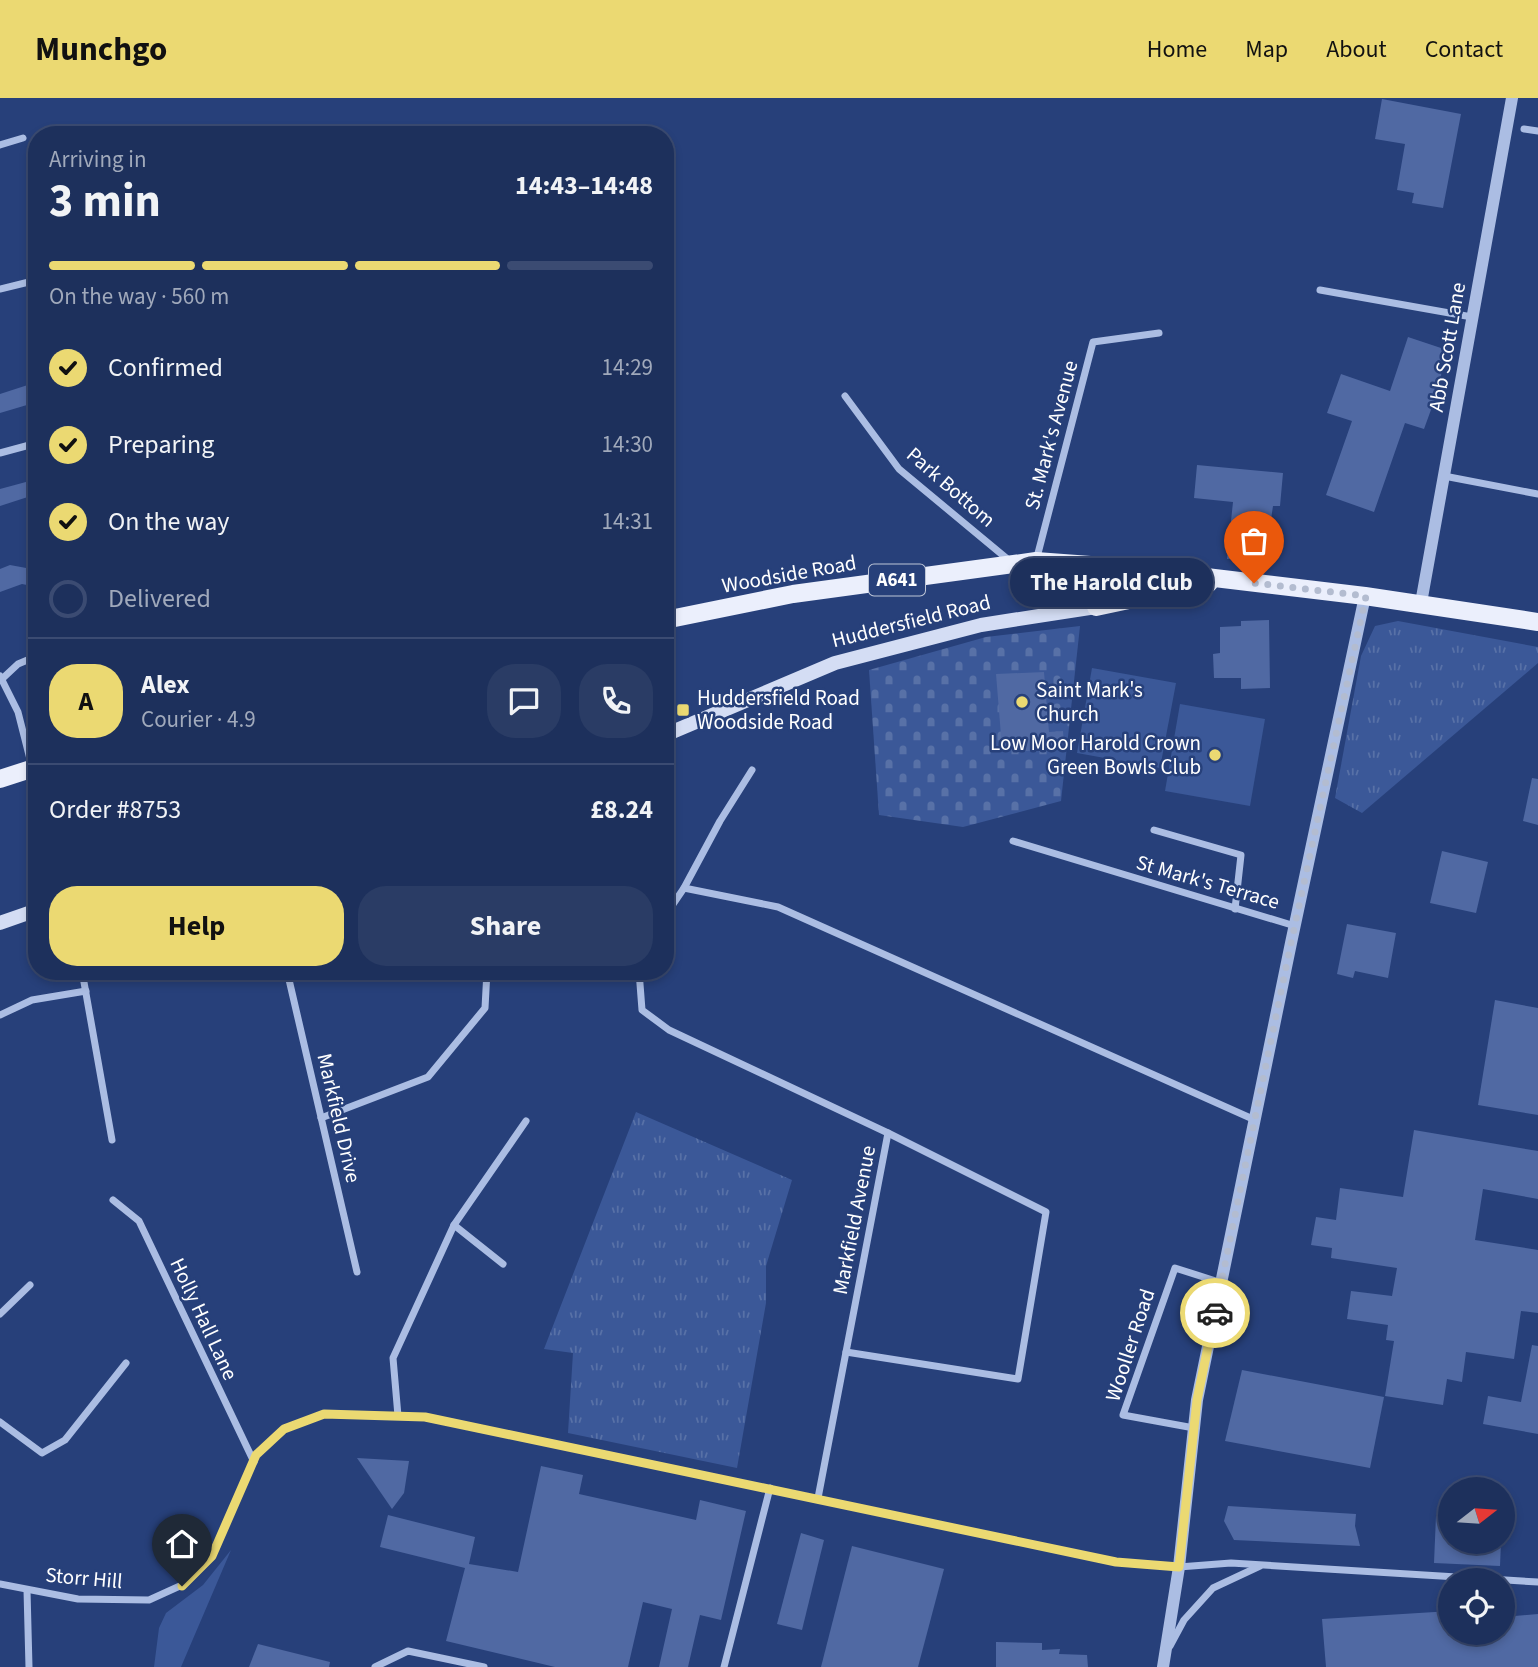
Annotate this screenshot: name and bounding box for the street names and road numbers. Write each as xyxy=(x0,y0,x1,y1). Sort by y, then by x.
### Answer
street label: Abb Scott Lane xyxy=(1421,280,1473,414)
street label: St. Mark's Avenue xyxy=(1017,357,1085,513)
street label: Park Bottom xyxy=(900,440,1002,534)
street label: Woodside Road xyxy=(719,547,859,601)
road number: A641 xyxy=(869,565,925,596)
street label: Huddersfield Road xyxy=(828,587,994,655)
street label: St Mark's Terrace xyxy=(1133,847,1283,917)
street label: Markfield Drive xyxy=(310,1050,368,1186)
street label: Markfield Avenue xyxy=(825,1143,883,1297)
street label: Holly Hall Lane xyxy=(163,1253,245,1385)
street label: Wooller Road xyxy=(1098,1285,1162,1405)
street label: Storr Hill xyxy=(44,1560,124,1596)

